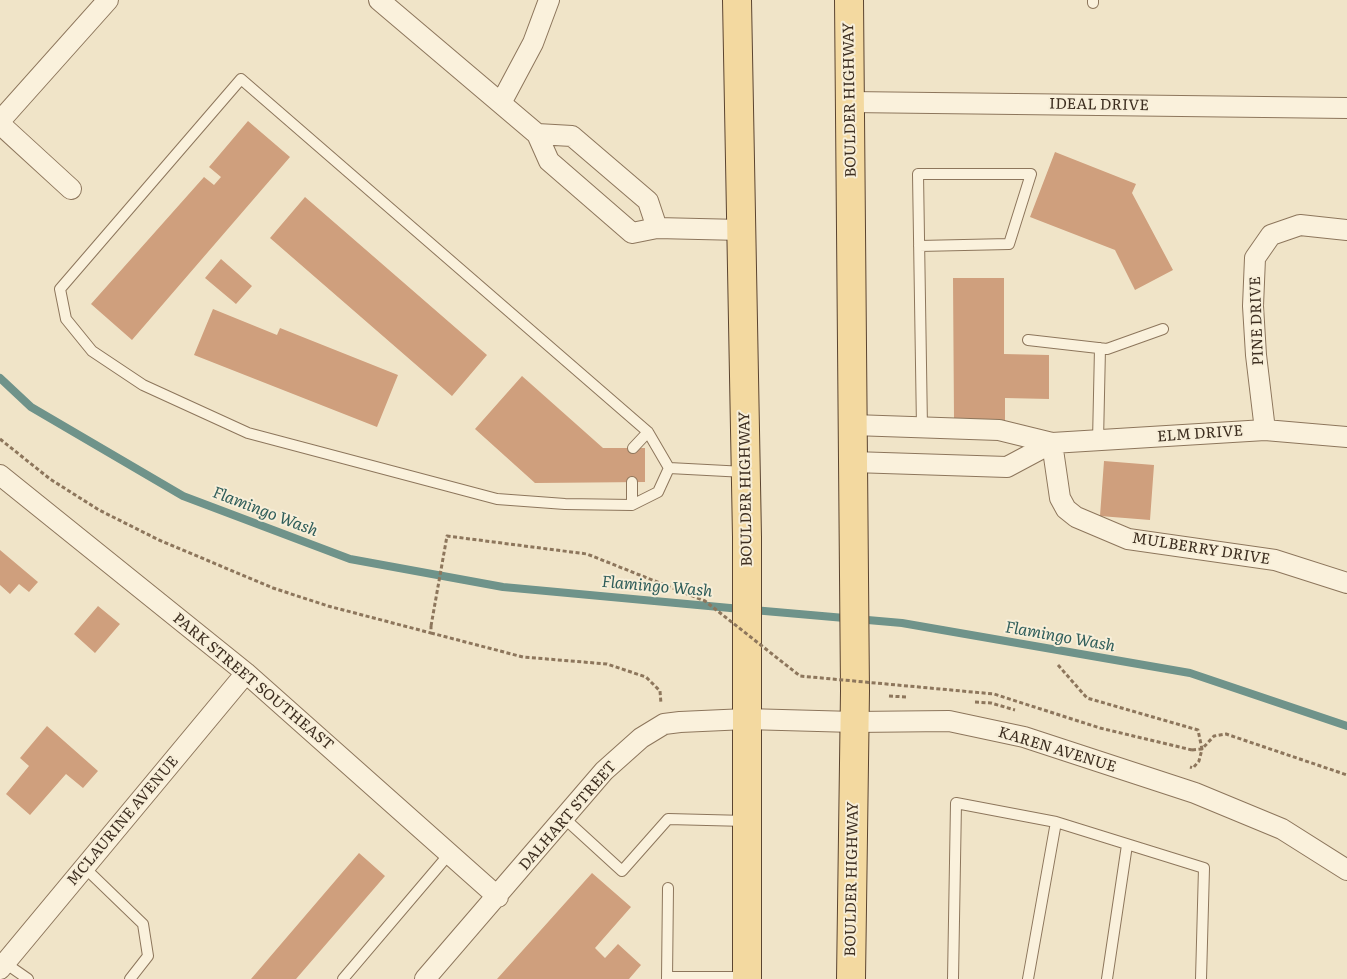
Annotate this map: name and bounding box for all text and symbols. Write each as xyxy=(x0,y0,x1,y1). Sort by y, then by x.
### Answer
street label: BOULDER HIGHWAY xyxy=(840,22,860,178)
street label: IDEAL DRIVE xyxy=(1049,95,1149,115)
street label: PINE DRIVE xyxy=(1246,276,1268,366)
street label: BOULDER HIGHWAY xyxy=(736,411,756,567)
street label: ELM DRIVE xyxy=(1156,422,1244,446)
water label: Flamingo Wash xyxy=(210,483,320,541)
street label: MULBERRY DRIVE xyxy=(1131,529,1271,569)
water label: Flamingo Wash xyxy=(601,573,713,601)
street label: PARK STREET SOUTHEAST xyxy=(169,609,337,755)
water label: Flamingo Wash xyxy=(1004,618,1116,656)
street label: KAREN AVENUE xyxy=(996,723,1118,777)
street label: MCLAURINE AVENUE xyxy=(64,753,182,889)
street label: DALHART STREET xyxy=(516,758,620,874)
street label: BOULDER HIGHWAY xyxy=(842,801,862,957)

